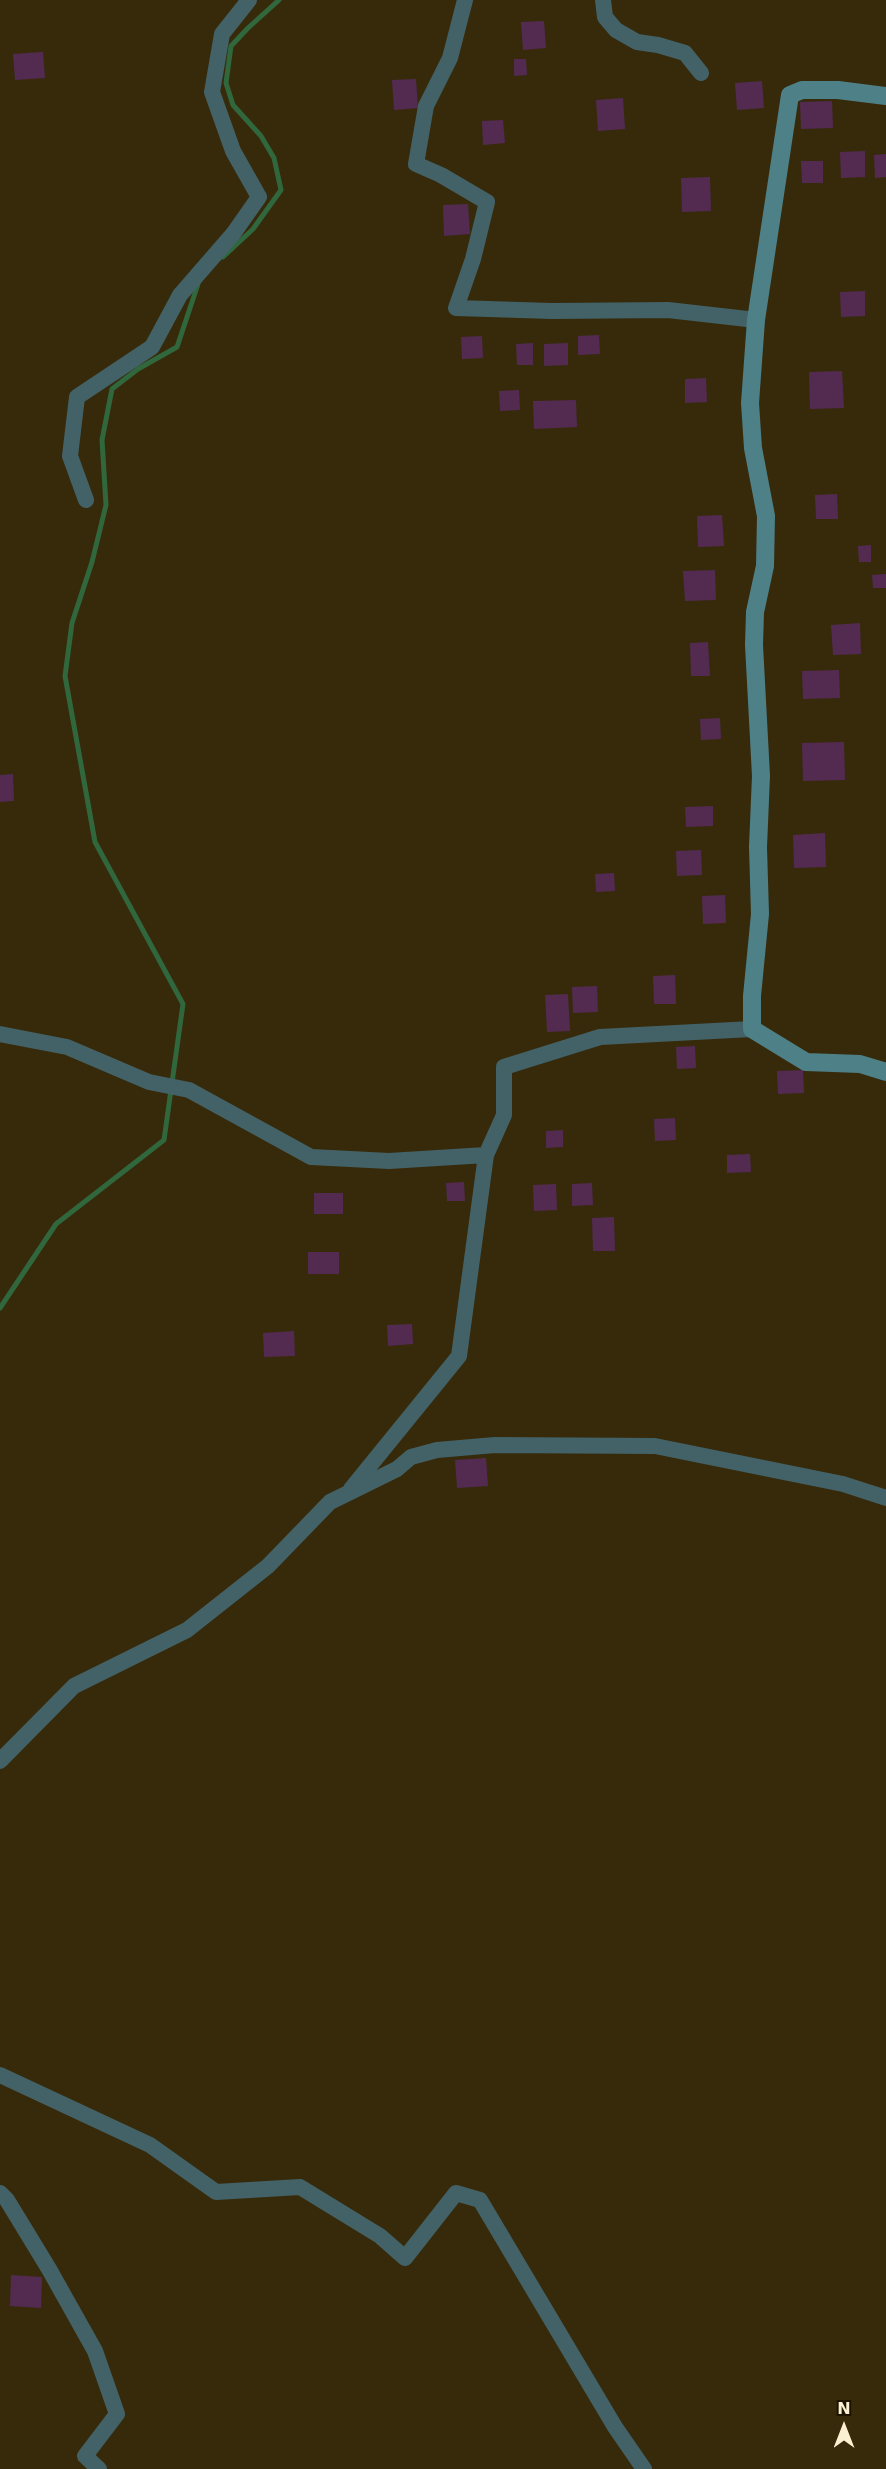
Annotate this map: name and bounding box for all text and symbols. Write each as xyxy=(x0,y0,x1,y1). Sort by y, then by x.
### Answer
north arrow xyxy=(814,2397,874,2457)
text: N xyxy=(837,2399,851,2418)

